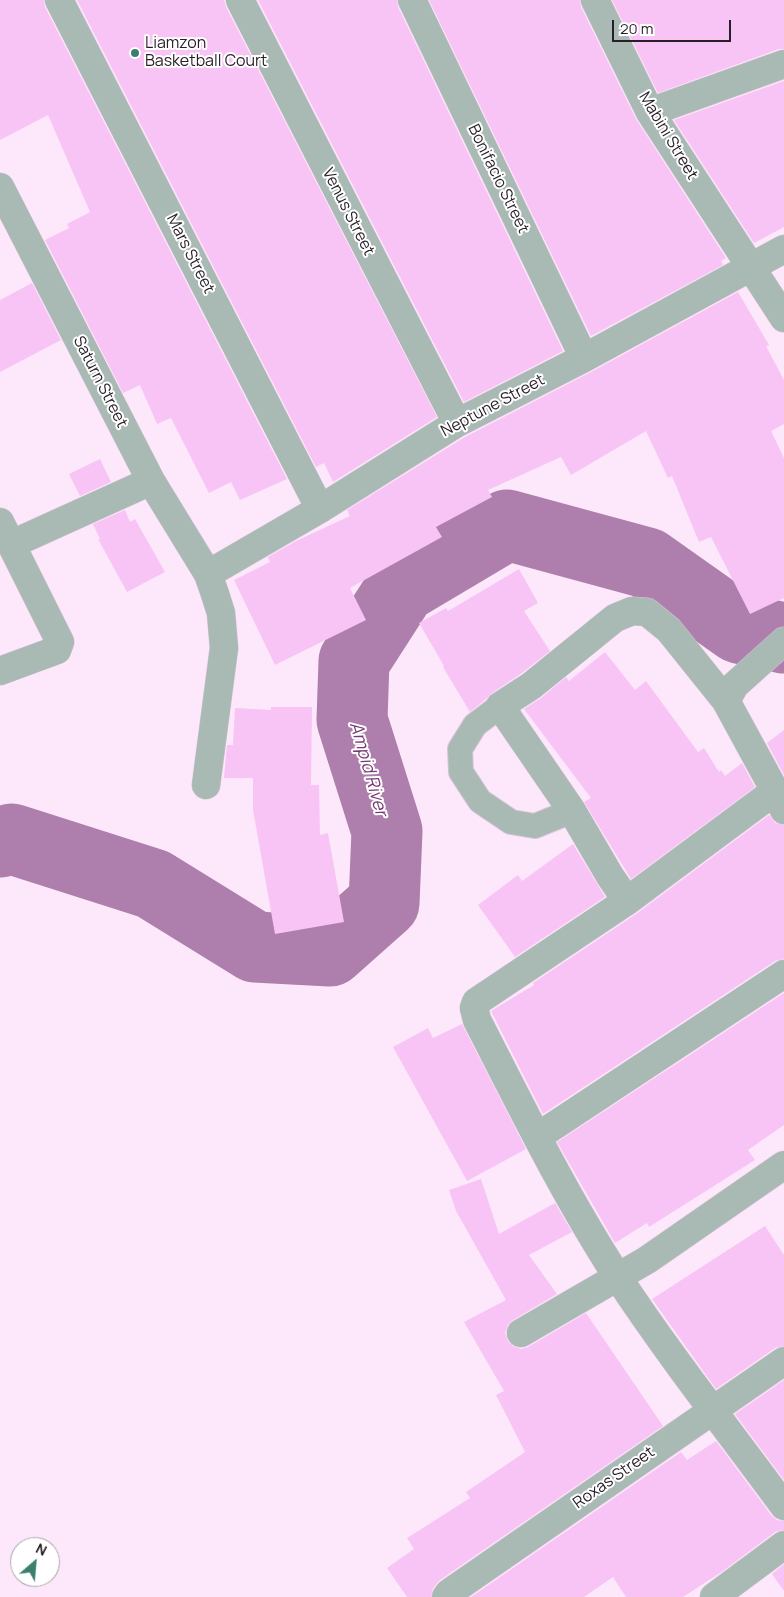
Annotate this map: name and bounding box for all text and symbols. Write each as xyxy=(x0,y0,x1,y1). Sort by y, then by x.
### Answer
scale bar xyxy=(614,10,733,42)
text: 20 m xyxy=(620,18,653,39)
place label: Liamzon Basketball Court xyxy=(145,34,267,72)
marker: Liamzon Basketball Court xyxy=(129,47,141,59)
street label: Mabini Street xyxy=(634,89,702,183)
street label: Bonifacio Street xyxy=(463,121,533,237)
street label: Venus Street xyxy=(318,165,378,259)
street label: Mars Street xyxy=(162,211,218,297)
street label: Saturn Street xyxy=(69,333,131,431)
street label: Neptune Street xyxy=(438,371,548,441)
water label: Ampid River xyxy=(344,719,392,819)
street label: Roxas Street xyxy=(570,1443,658,1513)
north arrow xyxy=(10,1537,60,1587)
text: N xyxy=(33,1538,50,1560)

